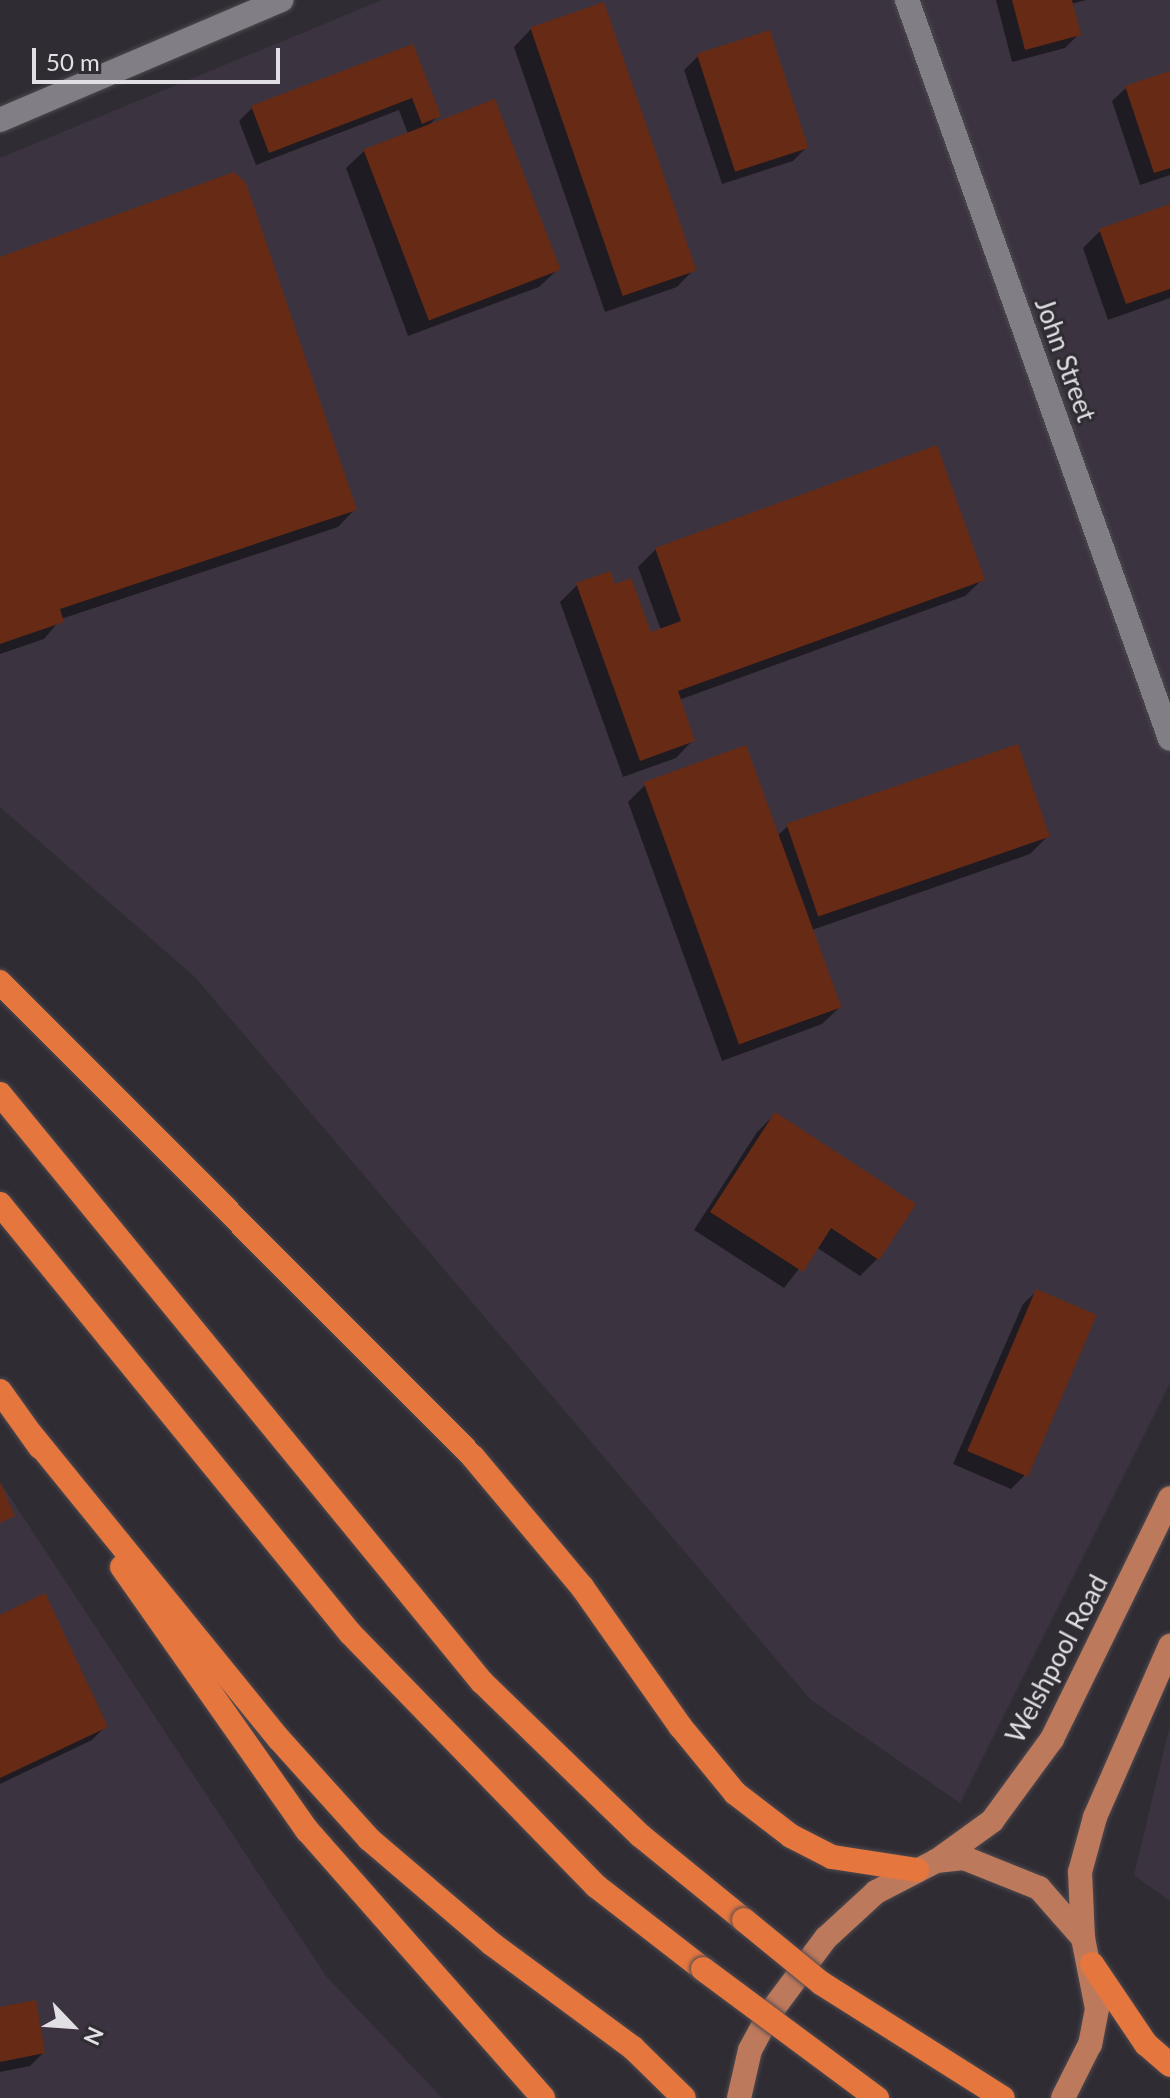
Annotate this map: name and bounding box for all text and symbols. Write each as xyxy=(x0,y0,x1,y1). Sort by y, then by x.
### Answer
scale bar xyxy=(36,32,284,82)
text: 50 m xyxy=(46,47,100,76)
street label: John Street xyxy=(1028,294,1102,426)
street label: Welshpool Road xyxy=(1000,1570,1114,1748)
north arrow xyxy=(32,1986,112,2066)
text: N xyxy=(78,2023,110,2050)

